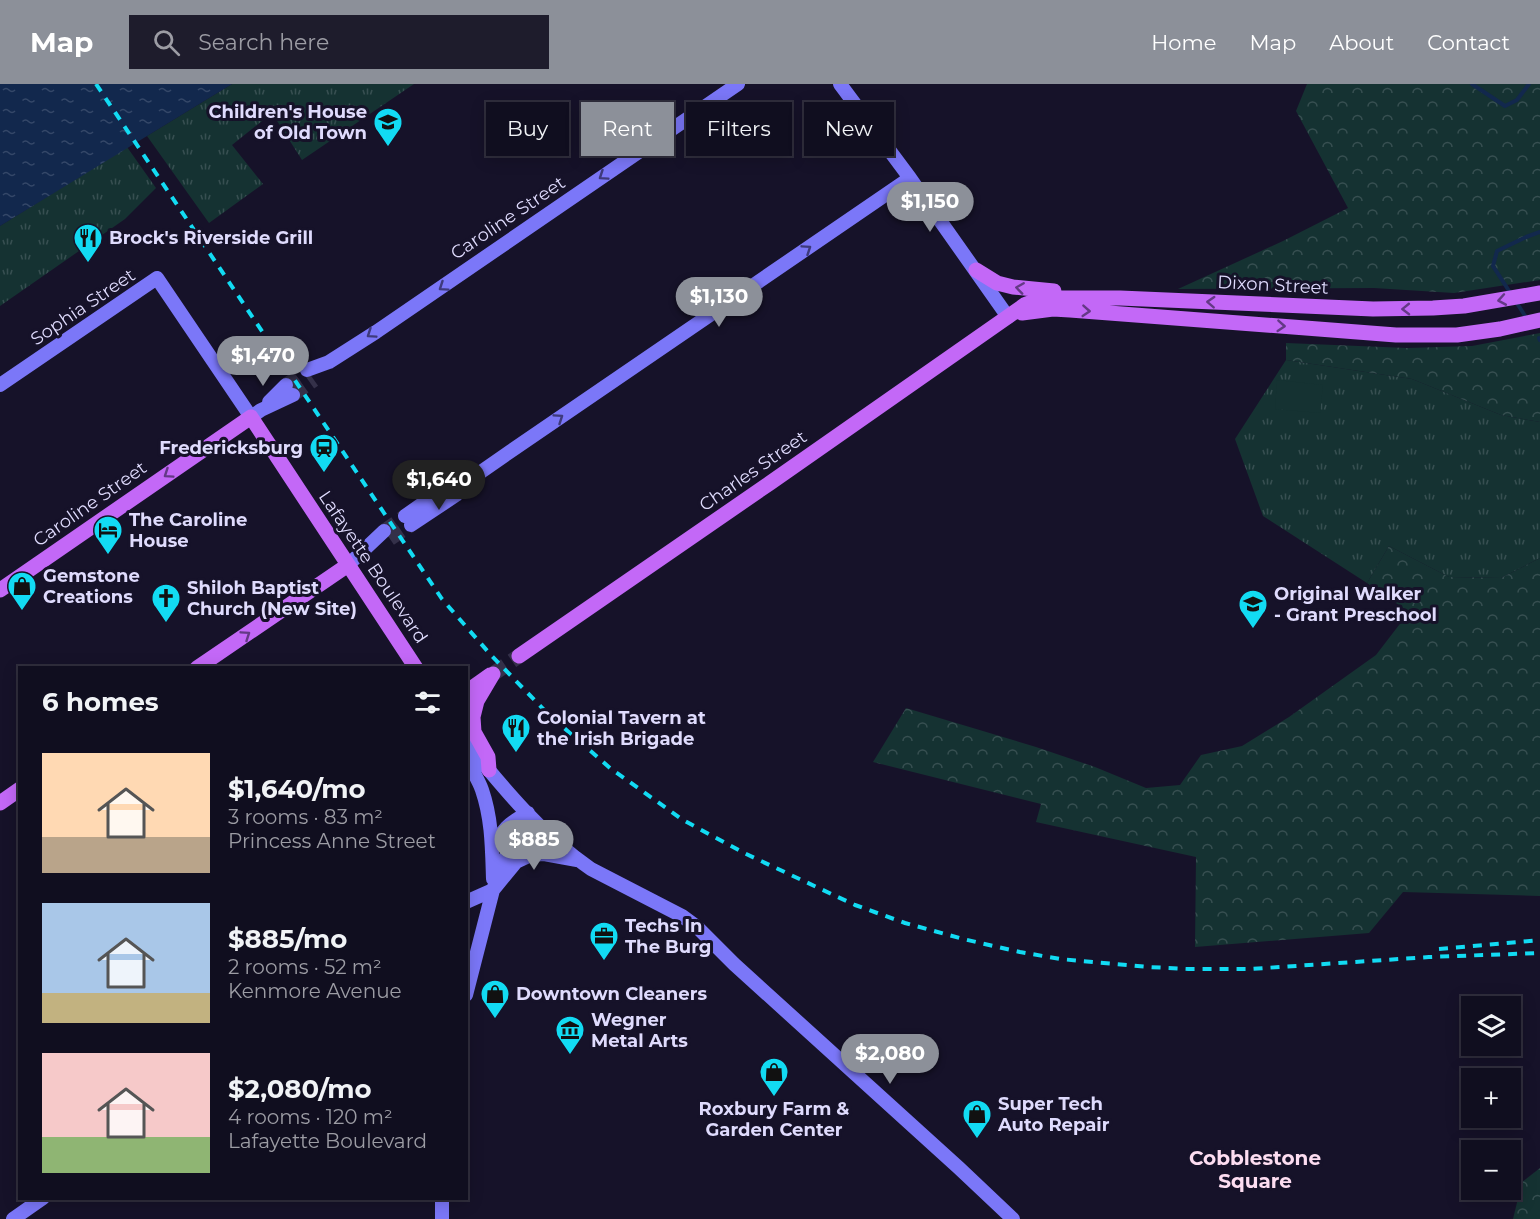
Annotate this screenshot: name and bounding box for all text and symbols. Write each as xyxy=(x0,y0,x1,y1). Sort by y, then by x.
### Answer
search box xyxy=(129,15,549,69)
text: Map xyxy=(30,25,93,59)
icon: search xyxy=(150,26,183,59)
text: Search here xyxy=(198,29,329,56)
text: Home xyxy=(1151,30,1216,55)
text: Map xyxy=(1249,30,1296,55)
text: About xyxy=(1329,30,1394,55)
text: Contact xyxy=(1427,30,1510,55)
place label: Children's House of Old Town xyxy=(208,101,367,144)
chip: Buy xyxy=(486,102,569,156)
chip: Rent xyxy=(581,102,674,156)
chip: Filters xyxy=(686,102,792,156)
chip: New xyxy=(804,102,894,156)
school or university icon: Children's House of Old Town xyxy=(372,106,404,148)
one-way arrow xyxy=(599,169,610,180)
street label: Caroline Street xyxy=(447,172,569,264)
pin: $1,150 xyxy=(881,182,979,233)
text: $1,150 xyxy=(901,189,959,213)
restaurant icon: Brock's Riverside Grill xyxy=(72,222,104,264)
place label: Brock's Riverside Grill xyxy=(109,227,313,249)
one-way arrow xyxy=(800,245,811,256)
street label: Sophia Street xyxy=(27,264,139,350)
street label: Dixon Street xyxy=(1217,271,1329,299)
pin: $1,130 xyxy=(670,277,768,328)
one-way arrow xyxy=(438,279,449,290)
one-way arrow xyxy=(1015,282,1025,295)
text: $1,130 xyxy=(690,284,748,308)
one-way arrow xyxy=(1497,293,1507,305)
one-way arrow xyxy=(1206,295,1215,308)
one-way arrow xyxy=(1401,302,1410,315)
one-way arrow xyxy=(1082,304,1091,317)
one-way arrow xyxy=(1276,319,1285,332)
one-way arrow xyxy=(367,327,378,338)
pin: $1,470 xyxy=(214,336,312,387)
text: $1,470 xyxy=(231,343,295,367)
one-way arrow xyxy=(552,414,563,425)
street label: Charles Street xyxy=(695,426,811,516)
station icon: Fredericksburg xyxy=(308,432,340,474)
place label: Fredericksburg xyxy=(159,437,303,459)
street label: Caroline Street xyxy=(29,457,151,551)
pin: $1,640 xyxy=(390,460,488,511)
one-way arrow xyxy=(164,467,175,478)
text: $1,640 xyxy=(406,467,472,491)
street label: Lafayette Boulevard xyxy=(314,487,432,647)
place label: The Caroline House xyxy=(129,509,247,552)
hotel icon: The Caroline House xyxy=(92,514,124,556)
place label: Gemstone Creations xyxy=(43,565,140,608)
shop icon: Gemstone Creations xyxy=(6,570,38,612)
place label: Shiloh Baptist Church (New Site) xyxy=(187,577,357,620)
church icon: Shiloh Baptist Church (New Site) xyxy=(150,582,182,624)
place label: Original Walker - Grant Preschool xyxy=(1274,583,1437,626)
school or university icon: Original Walker - Grant Preschool xyxy=(1237,588,1269,630)
one-way arrow xyxy=(239,631,250,642)
text: 6 homes xyxy=(42,686,159,718)
icon: filters xyxy=(411,686,444,719)
place label: Colonial Tavern at the Irish Brigade xyxy=(537,707,706,750)
restaurant icon: Colonial Tavern at the Irish Brigade xyxy=(500,712,532,754)
text: $1,640/mo xyxy=(228,773,366,805)
icon: home xyxy=(90,777,162,849)
text: 3 rooms · 83 m² xyxy=(228,805,383,829)
pin: $885 xyxy=(498,820,570,871)
text: $885 xyxy=(508,827,560,851)
text: Princess Anne Street xyxy=(228,829,436,853)
place label: Techs In The Burg xyxy=(625,915,711,958)
office icon: Techs In The Burg xyxy=(588,920,620,962)
text: $885/mo xyxy=(228,923,347,955)
icon: home xyxy=(90,927,162,999)
text: 2 rooms · 52 m² xyxy=(228,955,382,979)
shop icon: Downtown Cleaners xyxy=(479,978,511,1020)
text: Kenmore Avenue xyxy=(228,979,402,1003)
place label: Downtown Cleaners xyxy=(516,983,707,1005)
map controls xyxy=(1461,996,1521,1200)
button: layers xyxy=(1461,996,1521,1056)
place label: Wegner Metal Arts xyxy=(591,1009,688,1052)
museum icon: Wegner Metal Arts xyxy=(554,1014,586,1056)
pin: $2,080 xyxy=(841,1034,939,1085)
text: $2,080 xyxy=(855,1041,925,1065)
shop icon: Roxbury Farm & Garden Center xyxy=(758,1056,790,1098)
button: + xyxy=(1461,1068,1521,1128)
text: $2,080/mo xyxy=(228,1073,372,1105)
icon: home xyxy=(90,1077,162,1149)
place label: Super Tech Auto Repair xyxy=(997,1093,1110,1136)
place label: Roxbury Farm & Garden Center xyxy=(699,1098,849,1141)
shop icon: Super Tech Auto Repair xyxy=(961,1098,993,1140)
text: 4 rooms · 120 m² xyxy=(228,1105,393,1129)
text: Lafayette Boulevard xyxy=(228,1129,427,1153)
button: − xyxy=(1461,1140,1521,1200)
district label: Cobblestone Square xyxy=(1189,1146,1321,1193)

